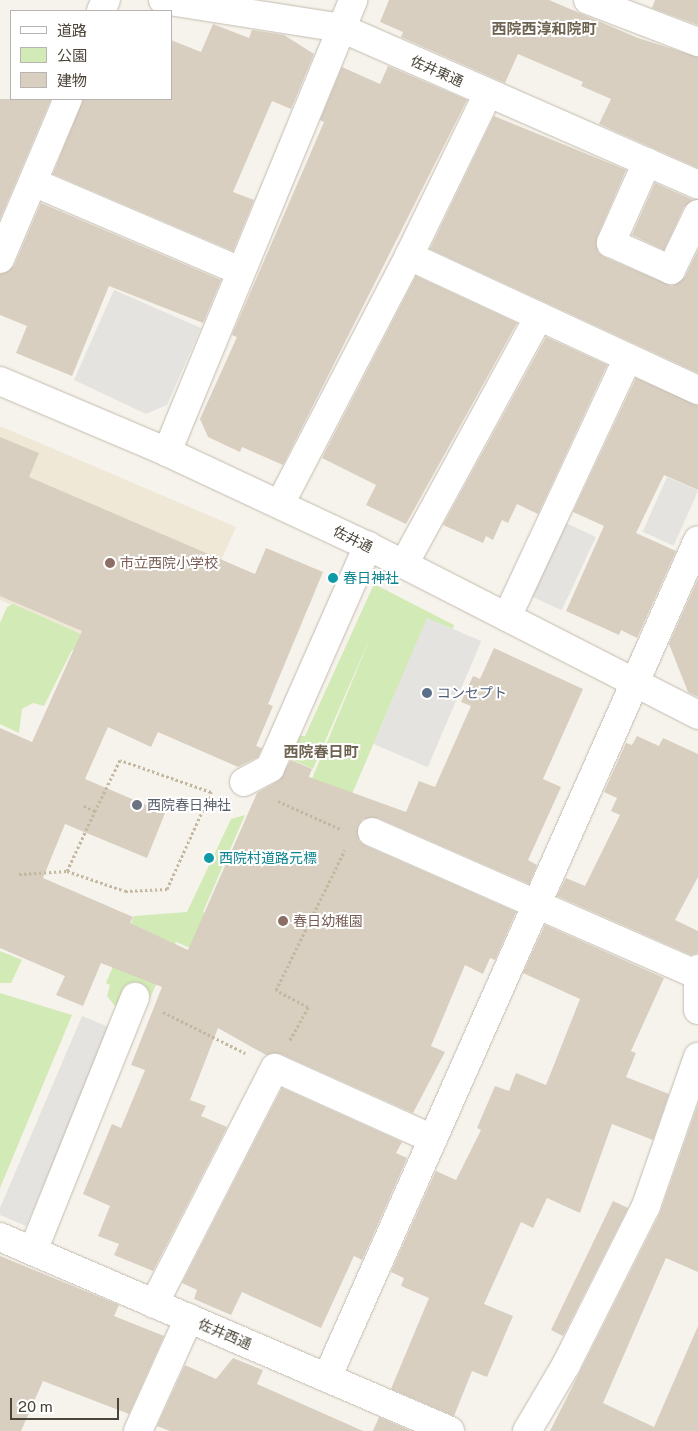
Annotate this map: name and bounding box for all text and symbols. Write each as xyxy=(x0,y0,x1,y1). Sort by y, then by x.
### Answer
legend xyxy=(10,10,172,100)
district label: 西院西淳和院町 xyxy=(492,20,596,38)
text: 道路 xyxy=(57,22,87,39)
text: 公園 xyxy=(57,47,87,64)
street label: 佐井東通 xyxy=(408,52,466,90)
text: 建物 xyxy=(57,72,87,89)
street label: 佐井通 xyxy=(330,522,376,556)
place label: 市立西院小学校 xyxy=(120,555,218,571)
marker: 市立西院小学校 xyxy=(104,557,116,569)
place label: 春日神社 xyxy=(343,570,399,586)
marker: 春日神社 xyxy=(327,572,339,584)
place label: コンセプト xyxy=(437,685,507,701)
marker: コンセプト xyxy=(421,687,433,699)
district label: 西院春日町 xyxy=(284,743,358,761)
place label: 西院春日神社 xyxy=(147,797,231,813)
marker: 西院春日神社 xyxy=(131,799,143,811)
place label: 西院村道路元標 xyxy=(219,850,317,866)
marker: 西院村道路元標 xyxy=(203,852,215,864)
place label: 春日幼稚園 xyxy=(293,913,363,929)
marker: 春日幼稚園 xyxy=(277,915,289,927)
street label: 佐井西通 xyxy=(196,1315,254,1353)
scale bar xyxy=(12,1388,121,1420)
text: 20 m xyxy=(18,1398,53,1415)

